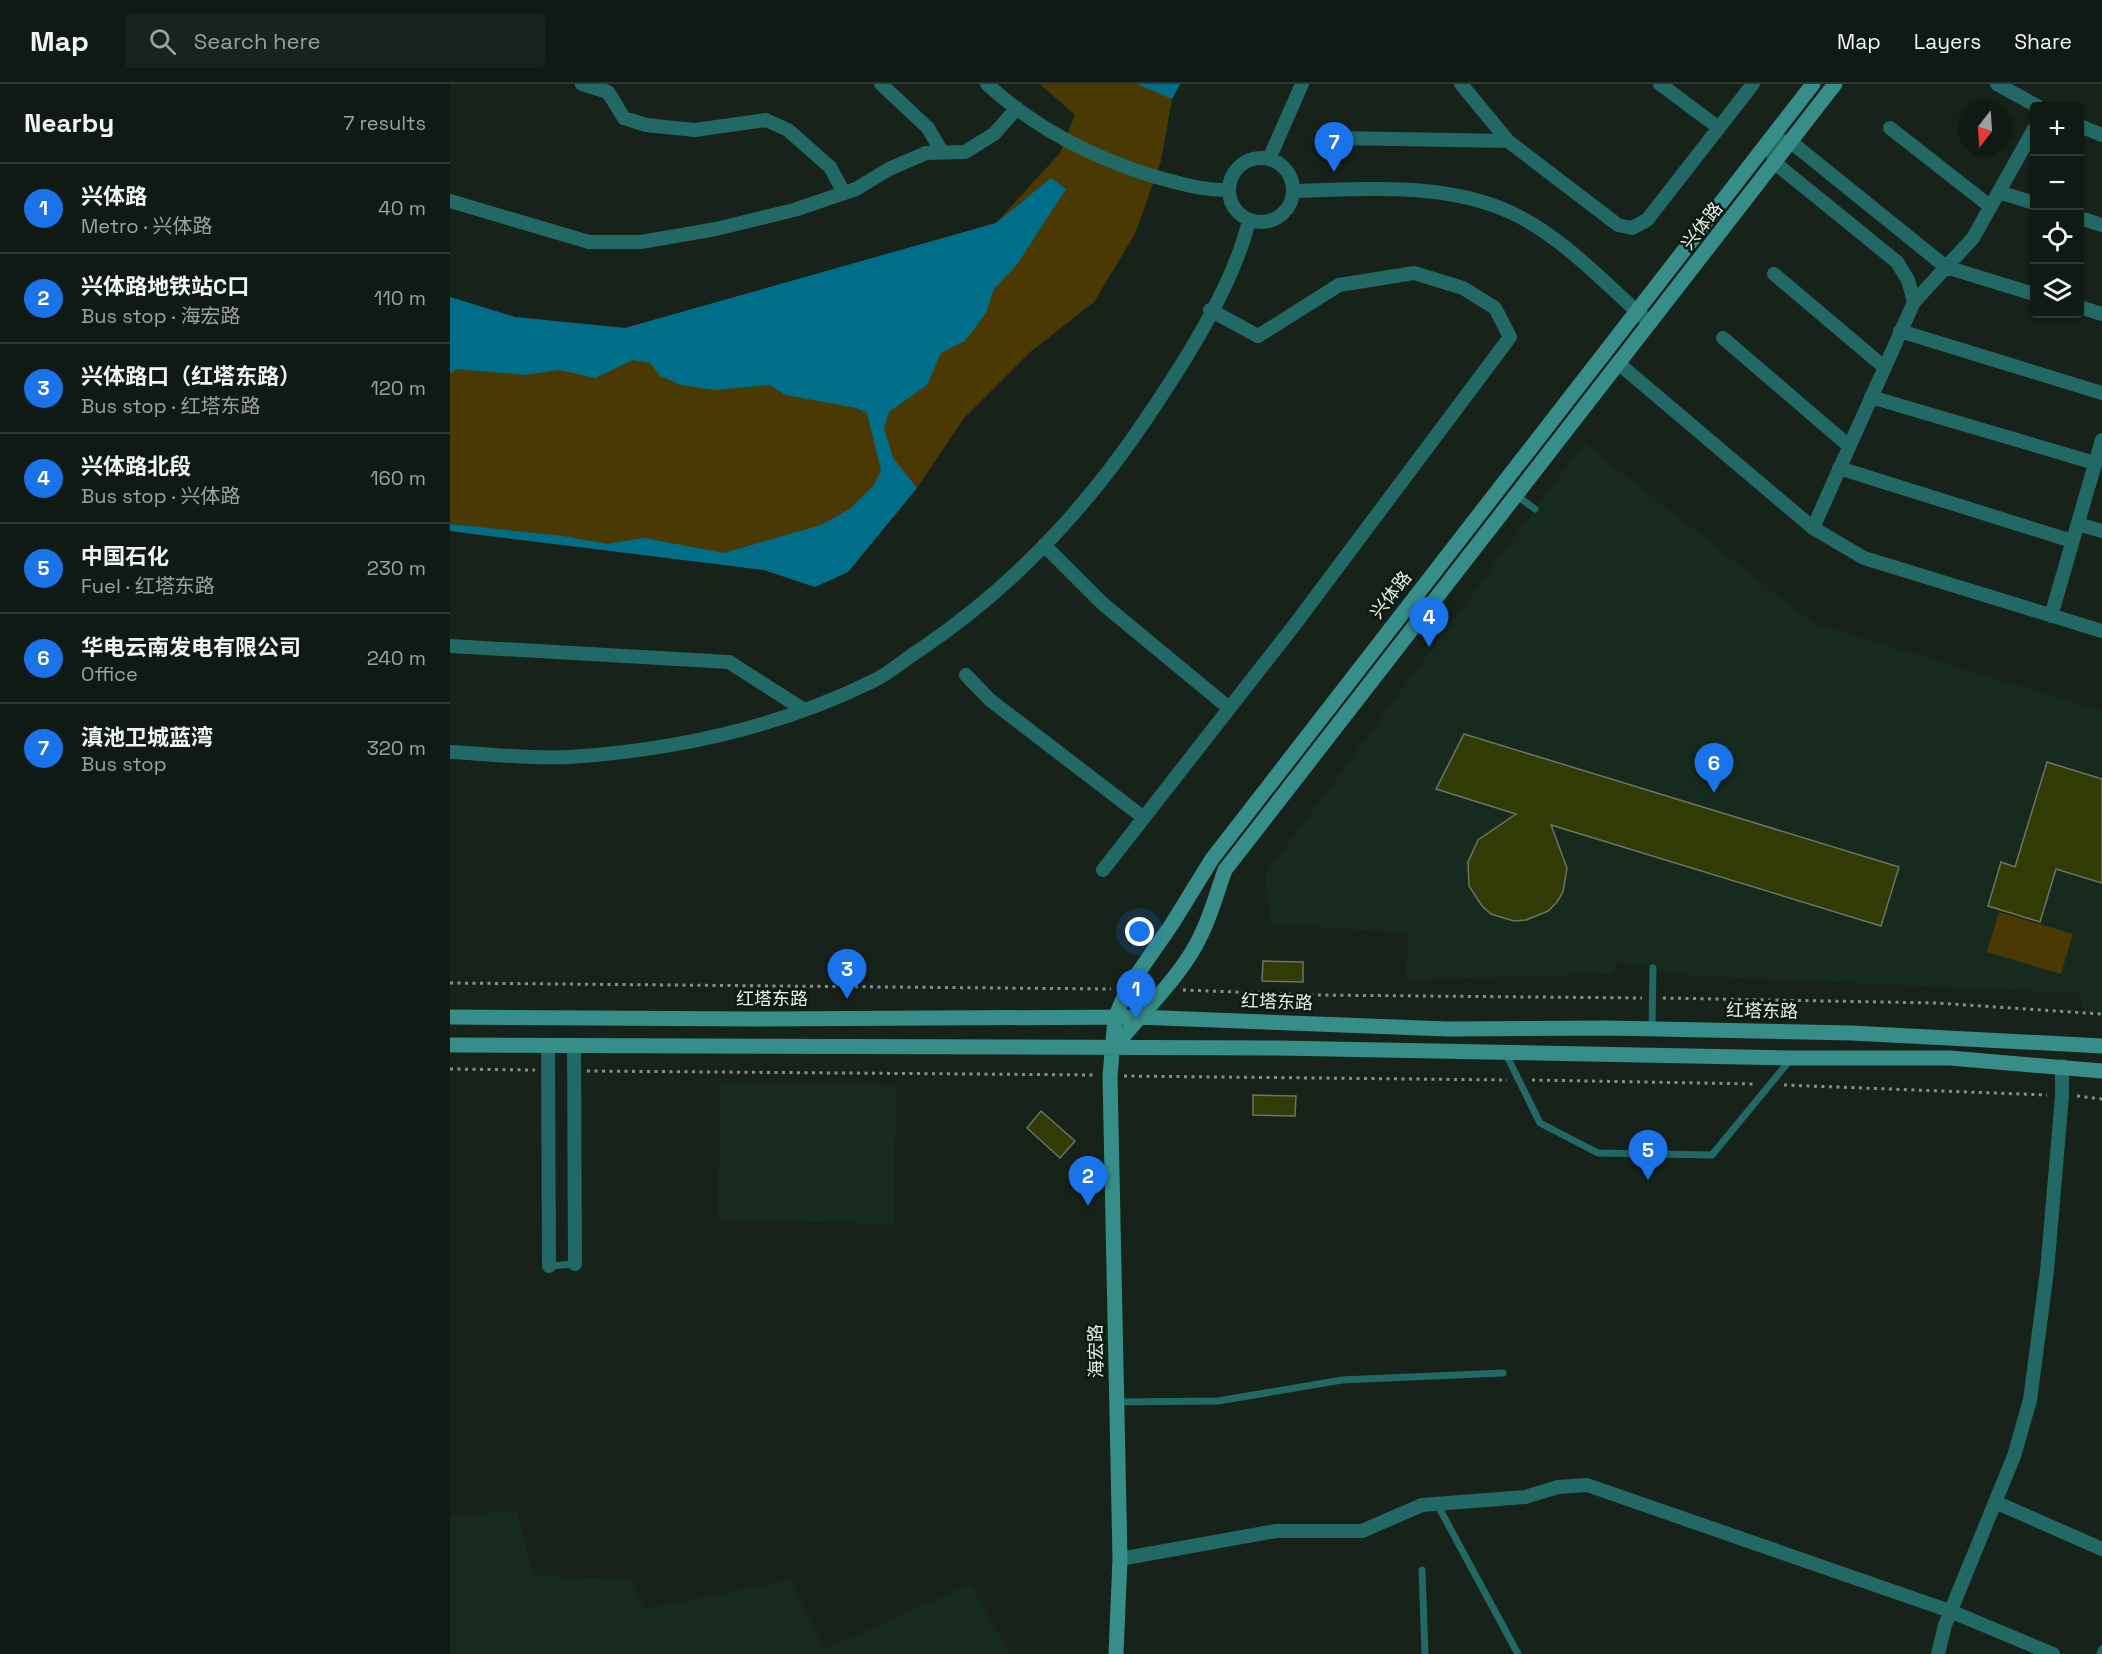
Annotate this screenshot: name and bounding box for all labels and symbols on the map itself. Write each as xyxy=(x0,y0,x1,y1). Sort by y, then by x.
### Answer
north arrow xyxy=(1958,102,2012,156)
pin: 7 xyxy=(1314,122,1354,172)
street label: 兴体路 xyxy=(1676,197,1727,254)
street label: 兴体路 xyxy=(1365,566,1416,623)
pin: 4 xyxy=(1410,598,1448,647)
pin: 6 xyxy=(1694,744,1734,793)
your location xyxy=(1125,917,1154,946)
pin: 3 xyxy=(828,950,866,999)
pin: 1 xyxy=(1116,970,1156,1019)
street label: 红塔东路 xyxy=(736,987,808,1010)
street label: 红塔东路 xyxy=(1241,989,1313,1014)
street label: 红塔东路 xyxy=(1726,998,1798,1023)
pin: 5 xyxy=(1628,1130,1668,1180)
pin: 2 xyxy=(1068,1156,1108,1206)
street label: 海宏路 xyxy=(1084,1324,1107,1378)

